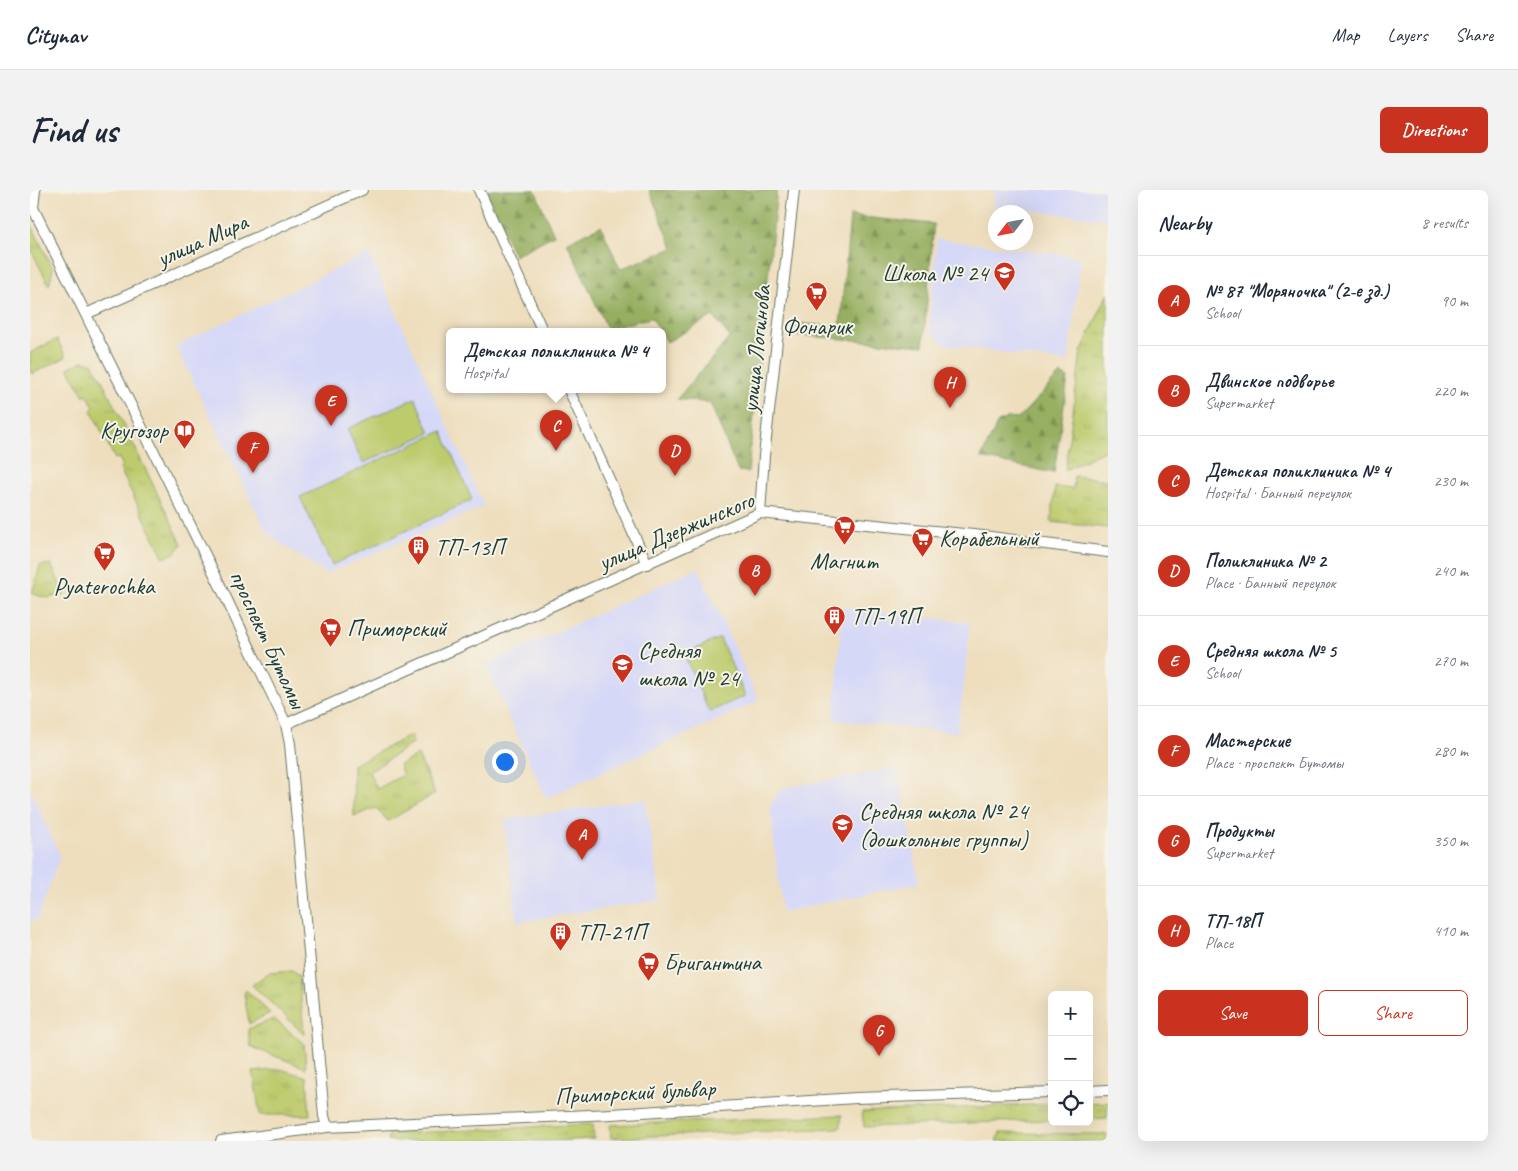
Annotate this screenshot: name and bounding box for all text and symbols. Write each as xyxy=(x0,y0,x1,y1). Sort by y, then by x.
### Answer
text: Citynav xyxy=(25,20,86,50)
text: Map xyxy=(1332,24,1360,46)
text: Layers xyxy=(1388,24,1427,46)
text: Share xyxy=(1455,24,1493,46)
button: Directions xyxy=(1380,107,1488,153)
text: Find us xyxy=(30,108,117,153)
north arrow xyxy=(988,205,1033,250)
street label: улица Мира xyxy=(150,206,253,274)
text: Nearby xyxy=(1158,210,1211,236)
text: 8 results xyxy=(1421,213,1468,233)
place label: Школа № 24 xyxy=(882,258,990,288)
school or university icon: Школа № 24 xyxy=(992,261,1016,292)
text: № 87 "Моряночка" (2-е зд.) xyxy=(1205,279,1389,303)
supermarket icon: Фонарик xyxy=(805,280,829,311)
street label: улица Логинова xyxy=(734,282,778,416)
text: A xyxy=(1170,291,1178,311)
text: 90 m xyxy=(1441,291,1468,311)
text: School xyxy=(1205,303,1239,323)
place label: Фонарик xyxy=(782,311,854,341)
popup xyxy=(446,328,666,393)
text: Детская поликлиника № 4 xyxy=(463,339,649,363)
text: Hospital xyxy=(463,363,507,383)
pin: H xyxy=(934,367,966,408)
text: Двинское подворье xyxy=(1205,369,1334,393)
text: B xyxy=(1170,381,1178,401)
text: 220 m xyxy=(1434,381,1468,401)
pin: E xyxy=(315,385,347,426)
text: Supermarket xyxy=(1205,393,1273,413)
pin: C xyxy=(540,410,572,451)
place label: Кругозор xyxy=(100,415,169,445)
library icon: Кругозор xyxy=(172,418,196,449)
pin: F xyxy=(237,432,269,473)
pin: D xyxy=(659,435,691,476)
text: Детская поликлиника № 4 xyxy=(1205,459,1390,483)
text: C xyxy=(1170,471,1178,491)
text: 230 m xyxy=(1434,471,1468,491)
text: Hospital · Банный переулок xyxy=(1205,483,1351,503)
street label: улица Дзержинского xyxy=(592,484,760,578)
supermarket icon: Магнит xyxy=(832,515,856,546)
place label: Корабельный xyxy=(939,523,1041,553)
supermarket icon: Корабельный xyxy=(911,526,935,557)
place label: ТП-13П xyxy=(435,532,509,562)
building icon: ТП-13П xyxy=(407,535,431,566)
supermarket icon: Pyaterochka xyxy=(92,540,116,571)
place label: Магнит xyxy=(810,546,879,576)
text: Поликлиника № 2 xyxy=(1205,549,1326,573)
pin: B xyxy=(739,555,771,596)
text: D xyxy=(1169,561,1179,581)
text: 240 m xyxy=(1434,561,1468,581)
street label: проспект Бутомы xyxy=(223,565,314,715)
place label: Pyaterochka xyxy=(53,571,156,601)
text: Place · Банный переулок xyxy=(1205,573,1335,593)
place label: ТП-19П xyxy=(851,601,925,631)
building icon: ТП-19П xyxy=(823,604,847,635)
place label: Приморский xyxy=(347,613,449,643)
supermarket icon: Приморский xyxy=(319,616,343,647)
place label: Средняя школа № 24 xyxy=(638,635,741,693)
text: Средняя школа № 5 xyxy=(1205,639,1336,663)
text: E xyxy=(1170,651,1178,671)
text: 270 m xyxy=(1434,651,1468,671)
school or university icon: Средняя школа № 24 xyxy=(610,652,634,683)
text: School xyxy=(1205,663,1239,683)
text: Мастерские xyxy=(1205,729,1290,753)
text: F xyxy=(1170,741,1178,761)
text: 280 m xyxy=(1434,741,1468,761)
your location xyxy=(492,749,518,775)
text: Place · проспект Бутомы xyxy=(1205,753,1343,773)
place label: Средняя школа № 24 (дошкольные группы) xyxy=(859,796,1030,854)
school or university icon: Средняя школа № 24 (дошкольные группы) xyxy=(831,813,855,844)
pin: A xyxy=(566,819,598,860)
text: Продукты xyxy=(1205,819,1274,843)
text: G xyxy=(1170,831,1178,851)
text: 350 m xyxy=(1434,831,1468,851)
text: Supermarket xyxy=(1205,843,1273,863)
text: ТП-18П xyxy=(1205,909,1261,933)
place label: ТП-21П xyxy=(577,917,651,947)
building icon: ТП-21П xyxy=(549,920,573,951)
text: H xyxy=(1169,921,1179,941)
text: 410 m xyxy=(1434,921,1468,941)
text: Place xyxy=(1205,933,1233,953)
place label: Бригантина xyxy=(664,947,763,977)
supermarket icon: Бригантина xyxy=(636,950,660,981)
button: Save xyxy=(1158,990,1308,1036)
button: Share xyxy=(1318,990,1468,1036)
map controls xyxy=(1048,991,1093,1126)
button: + xyxy=(1048,991,1093,1036)
pin: G xyxy=(863,1015,895,1056)
button: − xyxy=(1048,1036,1093,1081)
street label: Приморский бульвар xyxy=(554,1073,718,1111)
button: locate xyxy=(1048,1081,1093,1126)

